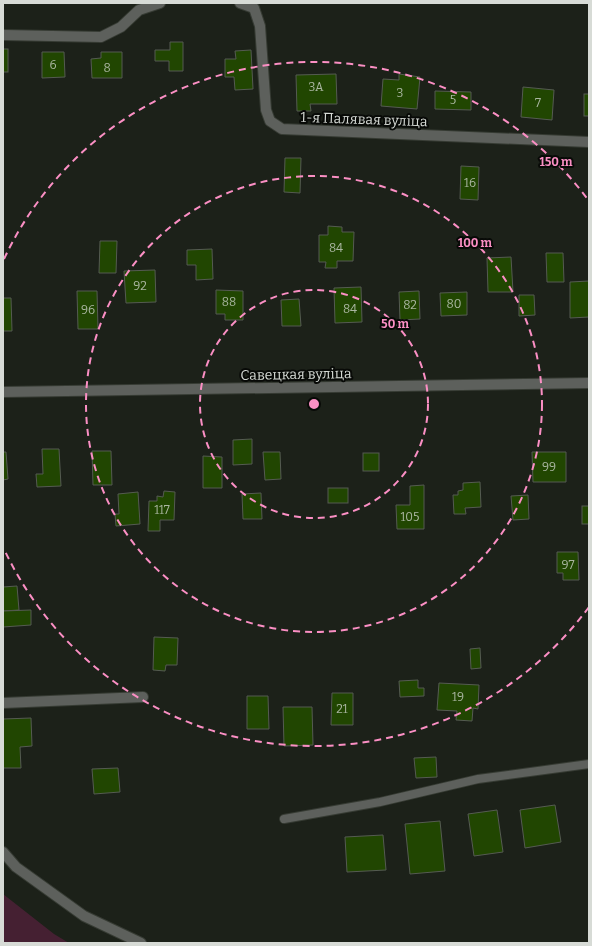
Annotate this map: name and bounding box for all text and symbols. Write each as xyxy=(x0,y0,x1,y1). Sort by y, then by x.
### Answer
house number: 6 xyxy=(49,58,57,72)
house number: 8 xyxy=(103,61,111,75)
house number: 3А xyxy=(309,80,324,94)
house number: 3 xyxy=(397,86,404,100)
house number: 5 xyxy=(450,93,456,107)
house number: 7 xyxy=(535,96,541,110)
street label: 1-я Палявая вуліца xyxy=(300,109,428,130)
text: 150 m xyxy=(540,155,573,169)
house number: 16 xyxy=(464,176,476,190)
text: 100 m xyxy=(458,236,493,250)
house number: 84 xyxy=(329,241,343,255)
house number: 92 xyxy=(133,279,147,293)
house number: 88 xyxy=(222,295,236,309)
house number: 80 xyxy=(447,297,461,311)
house number: 82 xyxy=(403,298,417,312)
house number: 84 xyxy=(343,302,357,316)
house number: 96 xyxy=(81,303,95,317)
text: 50 m xyxy=(381,317,409,331)
street label: Савецкая вуліца xyxy=(240,365,352,384)
centre of rings xyxy=(307,397,321,411)
house number: 99 xyxy=(542,460,556,474)
house number: 117 xyxy=(154,503,170,517)
house number: 105 xyxy=(401,510,419,524)
house number: 97 xyxy=(562,558,574,572)
house number: 19 xyxy=(452,690,464,704)
house number: 21 xyxy=(336,702,348,716)

